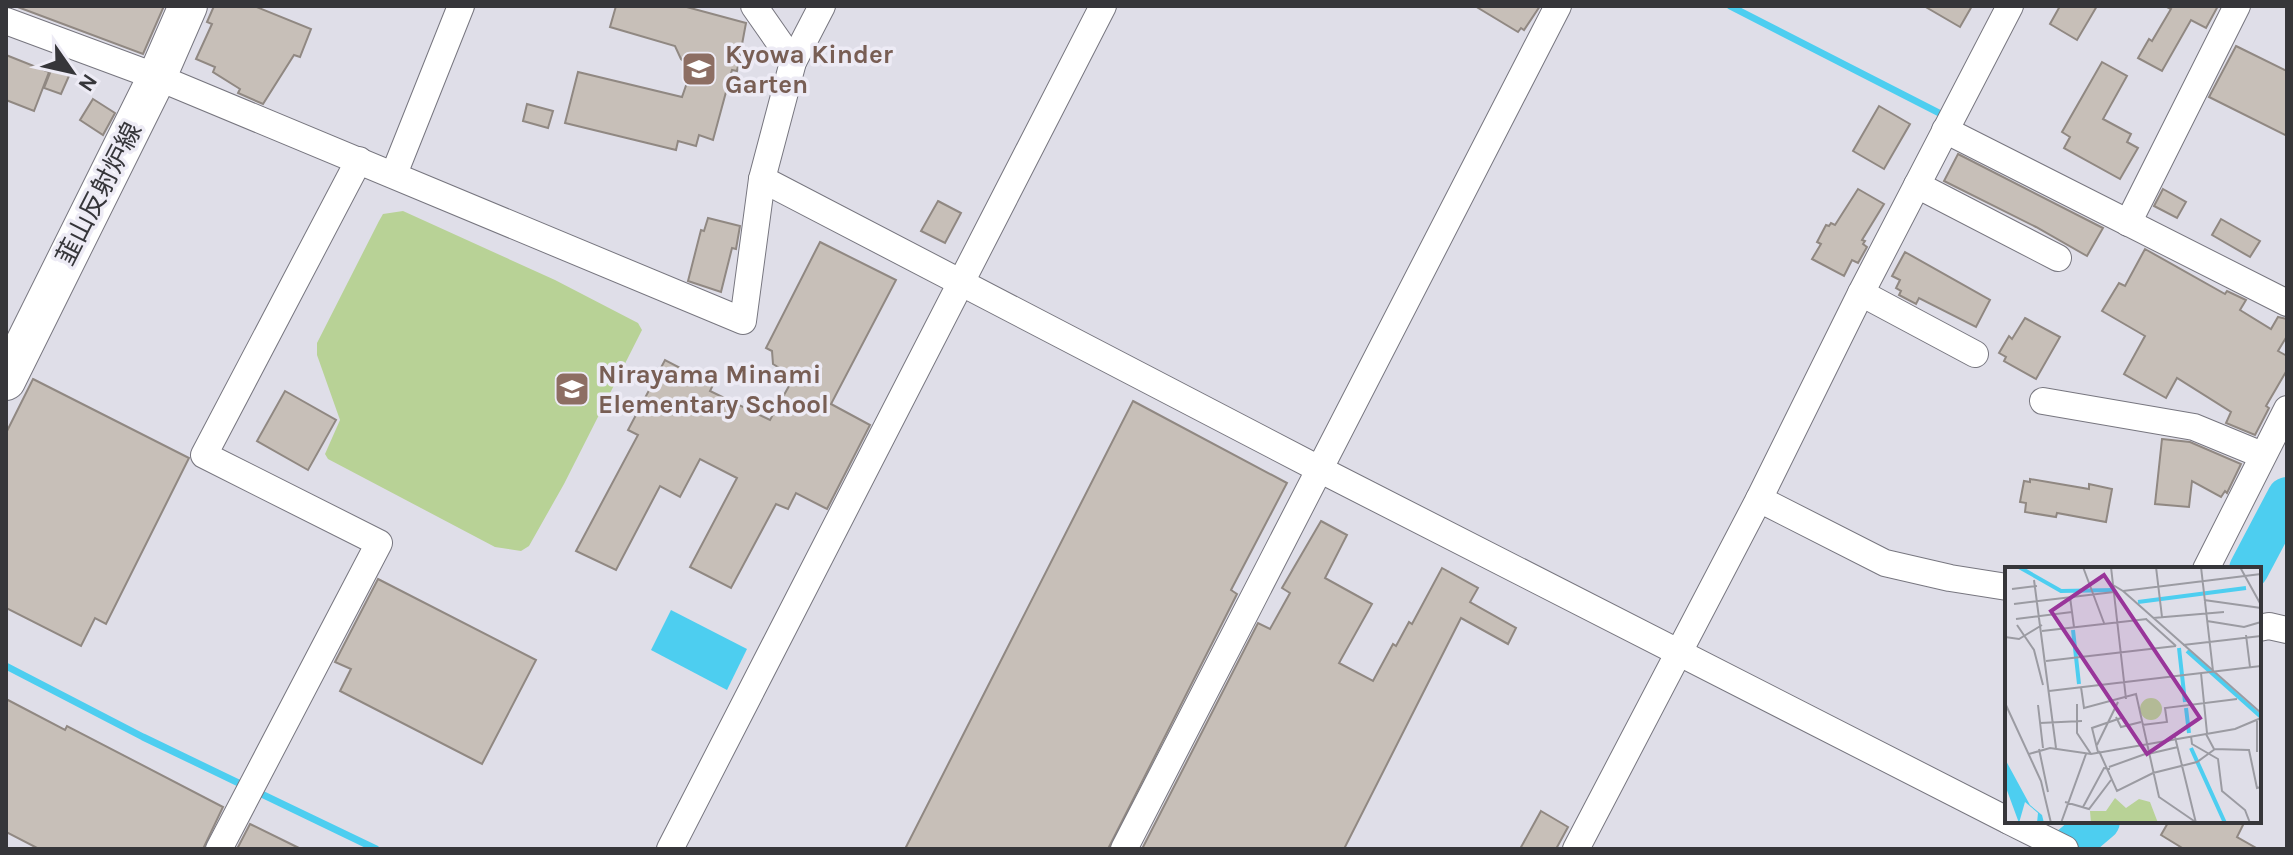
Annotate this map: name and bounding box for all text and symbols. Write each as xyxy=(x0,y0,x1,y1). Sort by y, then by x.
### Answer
north arrow xyxy=(32,32,112,112)
place label: Kyowa Kinder Garten xyxy=(725,39,894,100)
school or university icon: Kyowa Kinder Garten xyxy=(680,50,718,88)
text: N xyxy=(73,69,103,96)
street label: 韮山反射炉線 xyxy=(50,117,148,271)
place label: Nirayama Minami Elementary School xyxy=(598,359,829,420)
school or university icon: Nirayama Minami Elementary School xyxy=(553,370,591,408)
inset map xyxy=(2005,567,2261,823)

